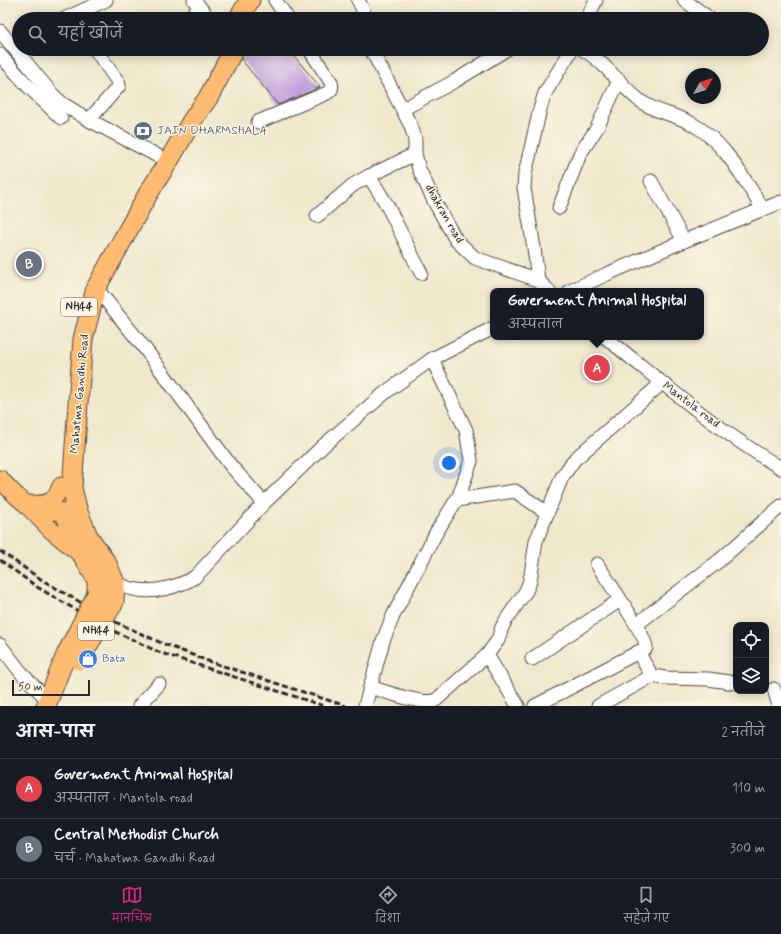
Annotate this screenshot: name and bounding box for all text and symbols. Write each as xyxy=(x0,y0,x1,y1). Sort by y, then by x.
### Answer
search box xyxy=(12,12,769,56)
icon: search xyxy=(26,23,48,45)
text: यहाँ खोजें xyxy=(58,24,123,44)
north arrow xyxy=(685,68,721,104)
bank icon: JAIN DHARMSHALA xyxy=(132,120,154,142)
place label: JAIN DHARMSHALA xyxy=(157,123,267,139)
street label: dhakran road xyxy=(421,182,467,246)
pin: B xyxy=(16,249,42,279)
popup xyxy=(490,288,704,340)
text: Goverment Animal Hospital xyxy=(508,291,686,311)
road number: NH44 xyxy=(61,298,97,316)
text: अस्पताल xyxy=(508,316,563,333)
street label: Mahatma Gandhi Road xyxy=(67,334,93,454)
pin: A xyxy=(584,353,610,383)
street label: Mantola road xyxy=(659,378,723,432)
your location xyxy=(439,453,459,473)
road number: NH44 xyxy=(78,622,114,640)
map controls xyxy=(733,622,769,694)
button: locate xyxy=(733,622,769,658)
shop icon: Bata xyxy=(77,648,99,670)
place label: Bata xyxy=(102,651,126,667)
button: layers xyxy=(733,658,769,694)
scale bar xyxy=(12,678,90,697)
text: 50 m xyxy=(18,680,43,694)
text: आस-पास xyxy=(16,721,94,743)
text: 2 नतीजे xyxy=(721,724,765,741)
text: Goverment Animal Hospital xyxy=(54,765,233,785)
text: A xyxy=(25,780,33,797)
text: 110 m xyxy=(732,780,765,797)
text: अस्पताल · Mantola road xyxy=(54,790,193,807)
text: Central Methodist Church xyxy=(54,825,219,845)
text: B xyxy=(25,840,33,857)
text: 300 m xyxy=(730,840,765,857)
text: चर्च · Mahatma Gandhi Road xyxy=(54,850,215,867)
tab: मानचित्र xyxy=(112,884,152,930)
tab: दिशा xyxy=(375,884,400,930)
tab: सहेजे गए xyxy=(624,884,669,930)

